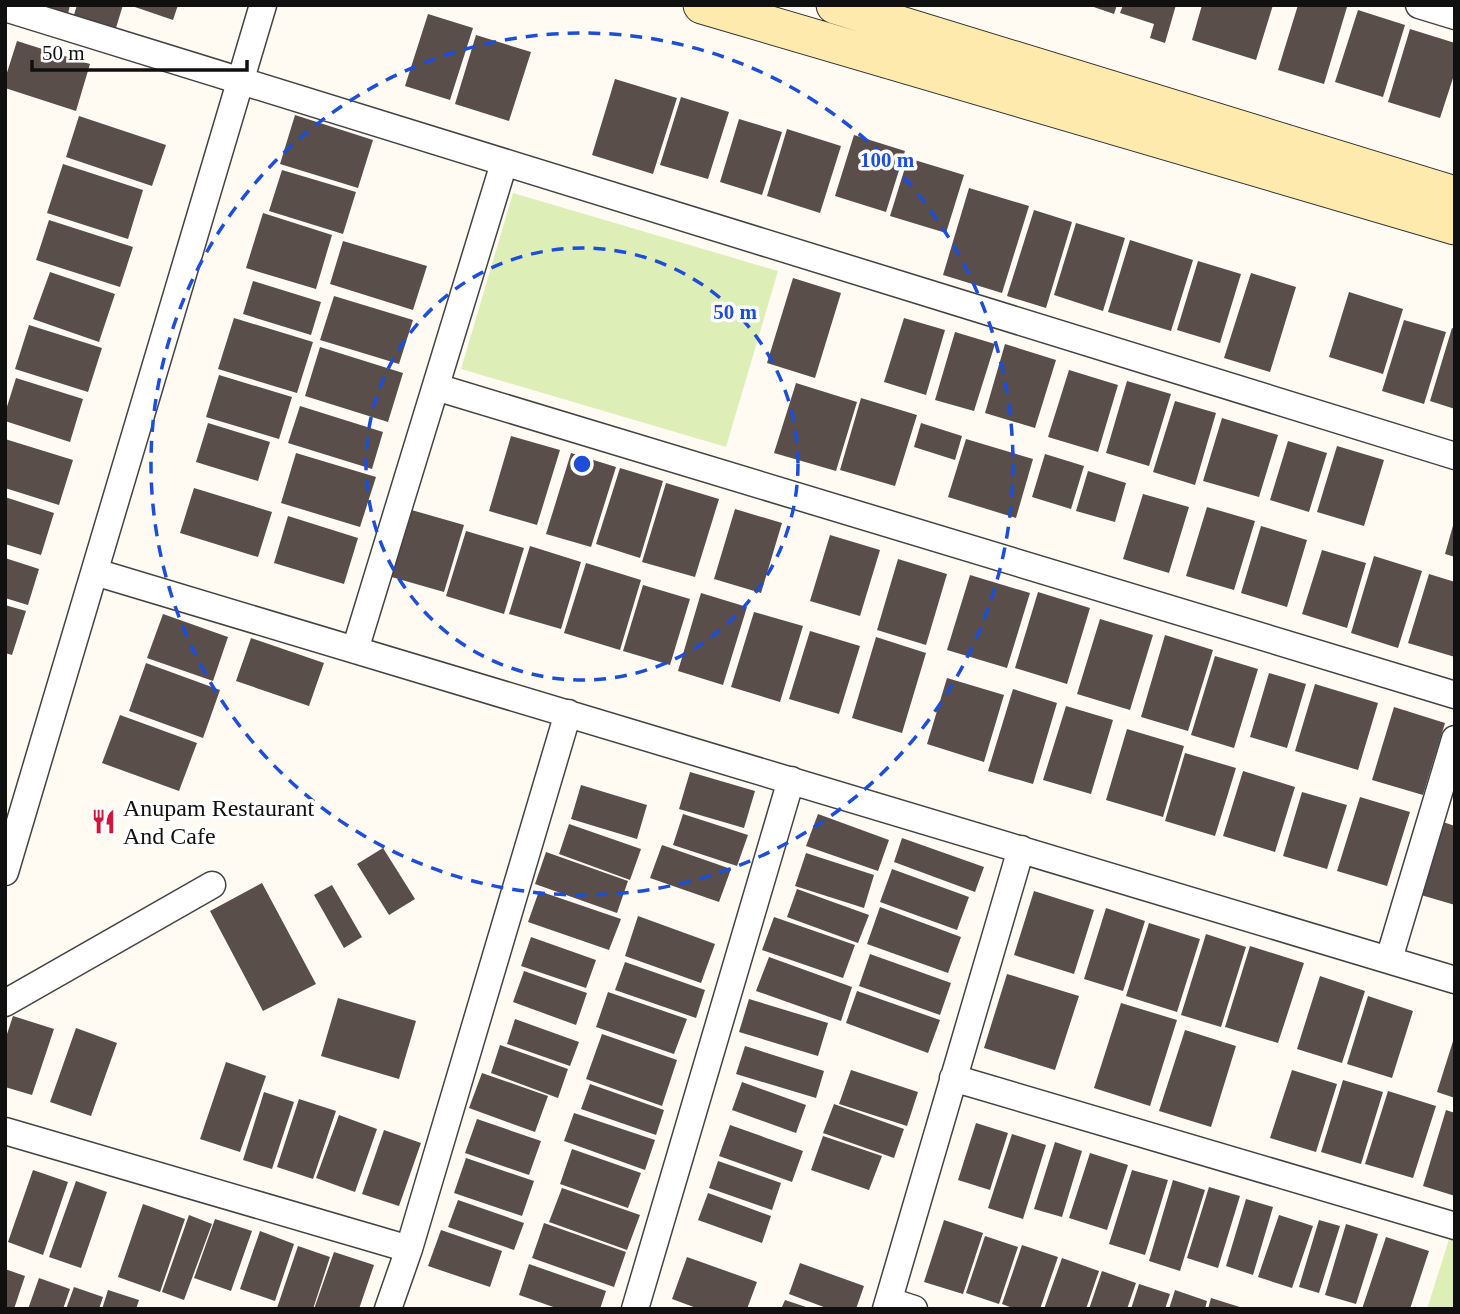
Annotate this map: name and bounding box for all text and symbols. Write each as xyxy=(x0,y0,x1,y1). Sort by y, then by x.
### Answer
scale bar xyxy=(32,28,247,72)
text: 50 m xyxy=(42,41,85,65)
text: 100 m xyxy=(860,148,915,172)
text: 50 m xyxy=(713,300,757,324)
centre of rings xyxy=(570,452,594,476)
place label: Anupam Restaurant And Cafe xyxy=(123,795,315,849)
restaurant icon: Anupam Restaurant And Cafe xyxy=(89,808,117,836)

